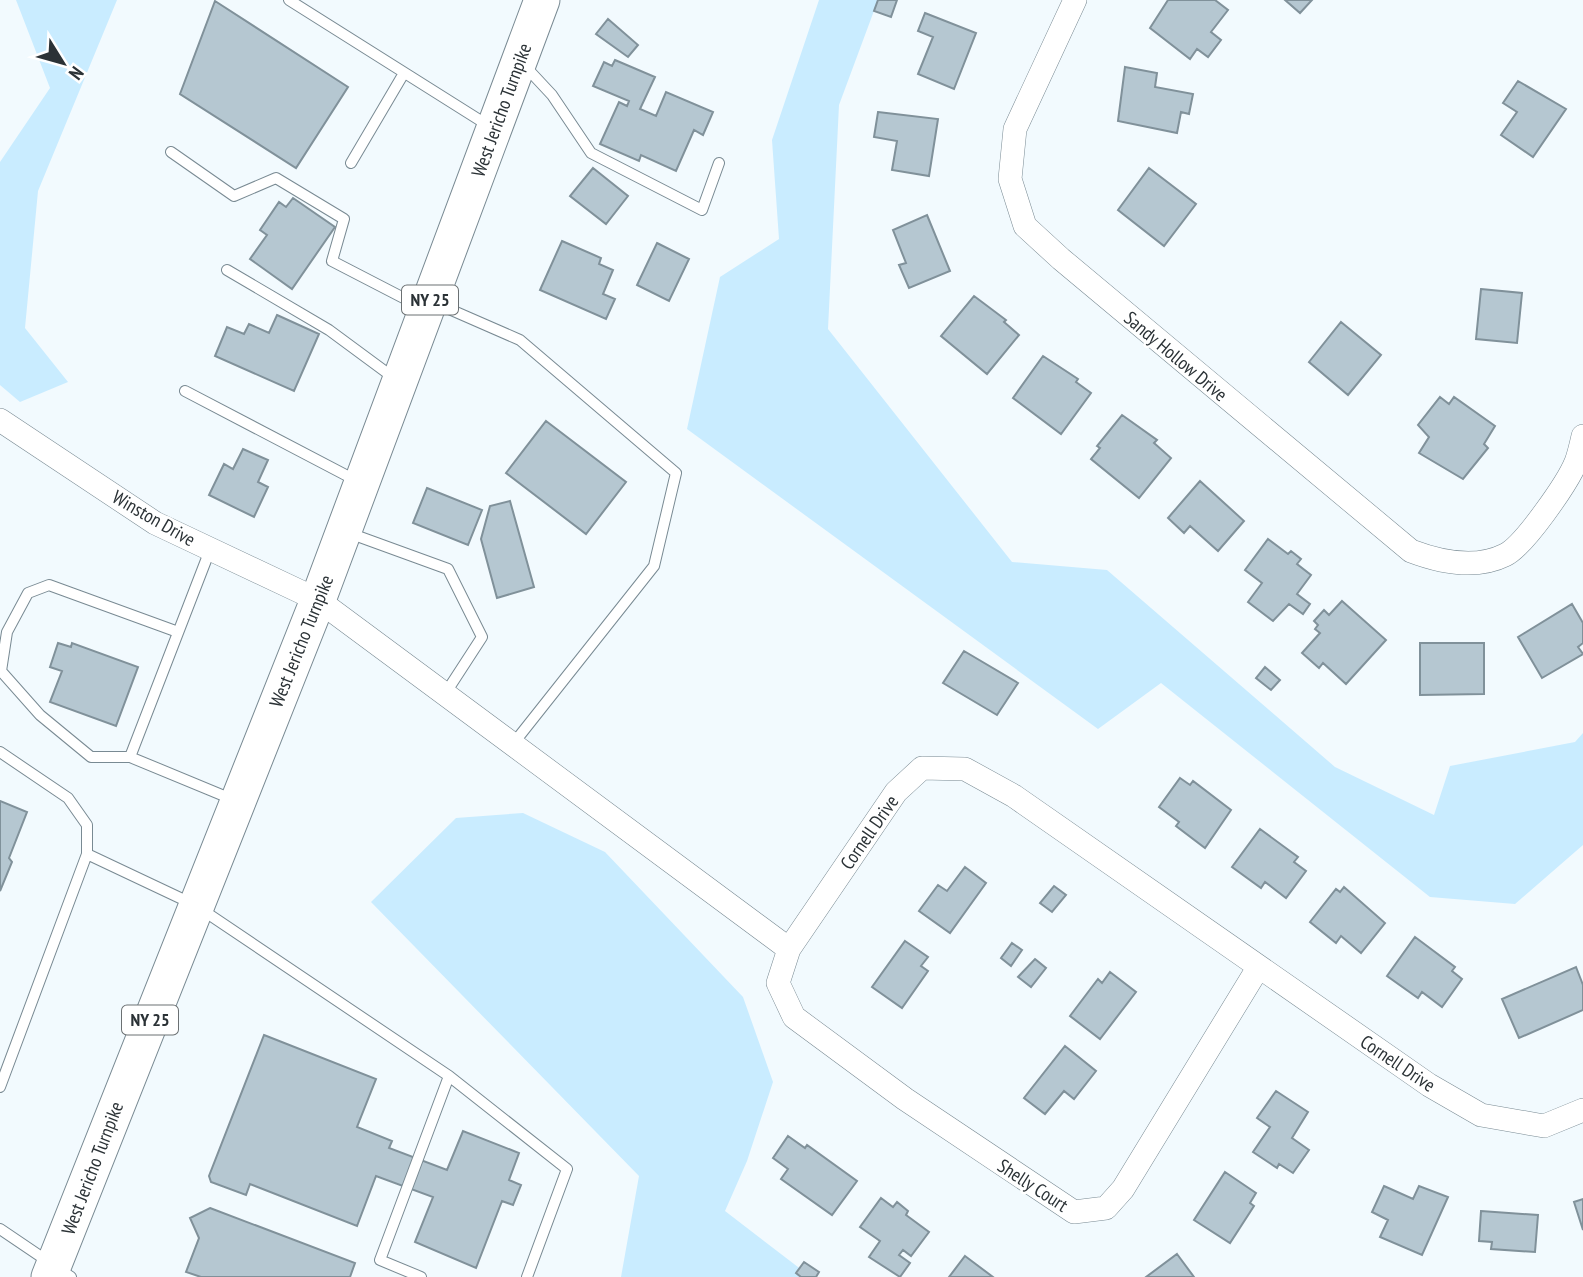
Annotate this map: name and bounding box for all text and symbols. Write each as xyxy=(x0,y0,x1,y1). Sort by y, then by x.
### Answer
north arrow xyxy=(28,28,98,98)
street label: West Jericho Turnpike xyxy=(466,40,536,180)
text: N xyxy=(64,62,89,85)
road number: NY 25 xyxy=(402,286,458,314)
street label: Sandy Hollow Drive xyxy=(1119,306,1233,406)
street label: Winston Drive xyxy=(108,485,200,551)
street label: West Jericho Turnpike xyxy=(264,571,338,711)
street label: Cornell Drive xyxy=(835,790,903,874)
road number: NY 25 xyxy=(122,1006,178,1035)
street label: Cornell Drive xyxy=(1356,1029,1440,1097)
street label: West Jericho Turnpike xyxy=(56,1098,128,1238)
street label: Shelly Court xyxy=(993,1153,1073,1217)

